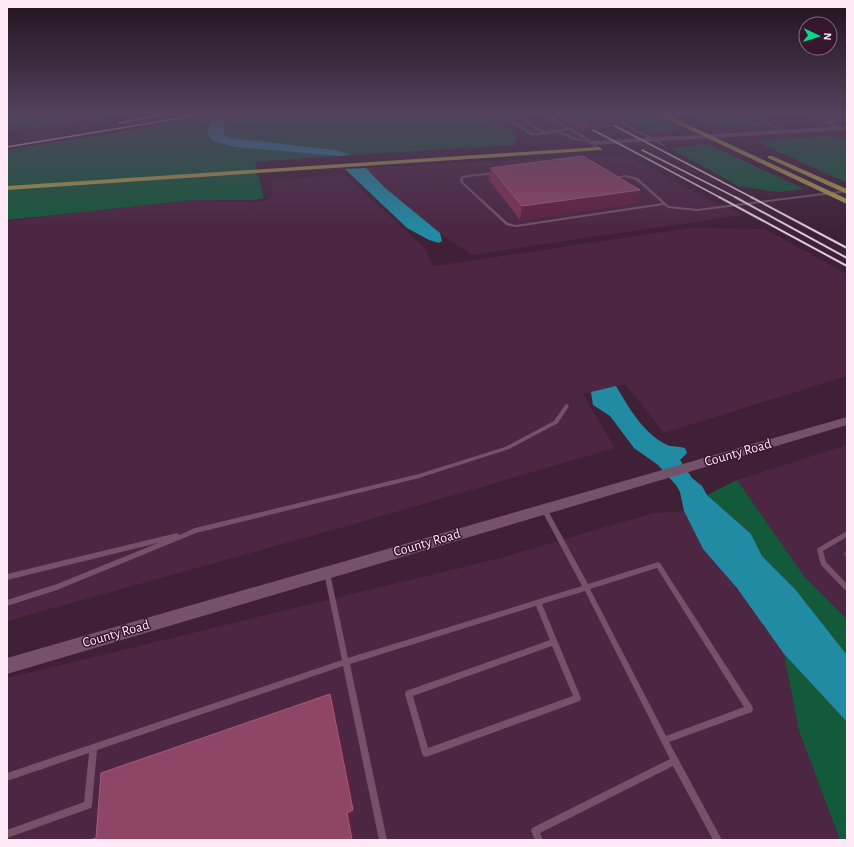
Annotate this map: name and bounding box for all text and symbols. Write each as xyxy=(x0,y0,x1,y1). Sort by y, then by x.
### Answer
north arrow xyxy=(798,16,838,56)
text: N xyxy=(822,32,833,41)
street label: County Road xyxy=(703,437,773,469)
street label: County Road xyxy=(392,527,462,559)
street label: County Road xyxy=(81,618,151,650)

